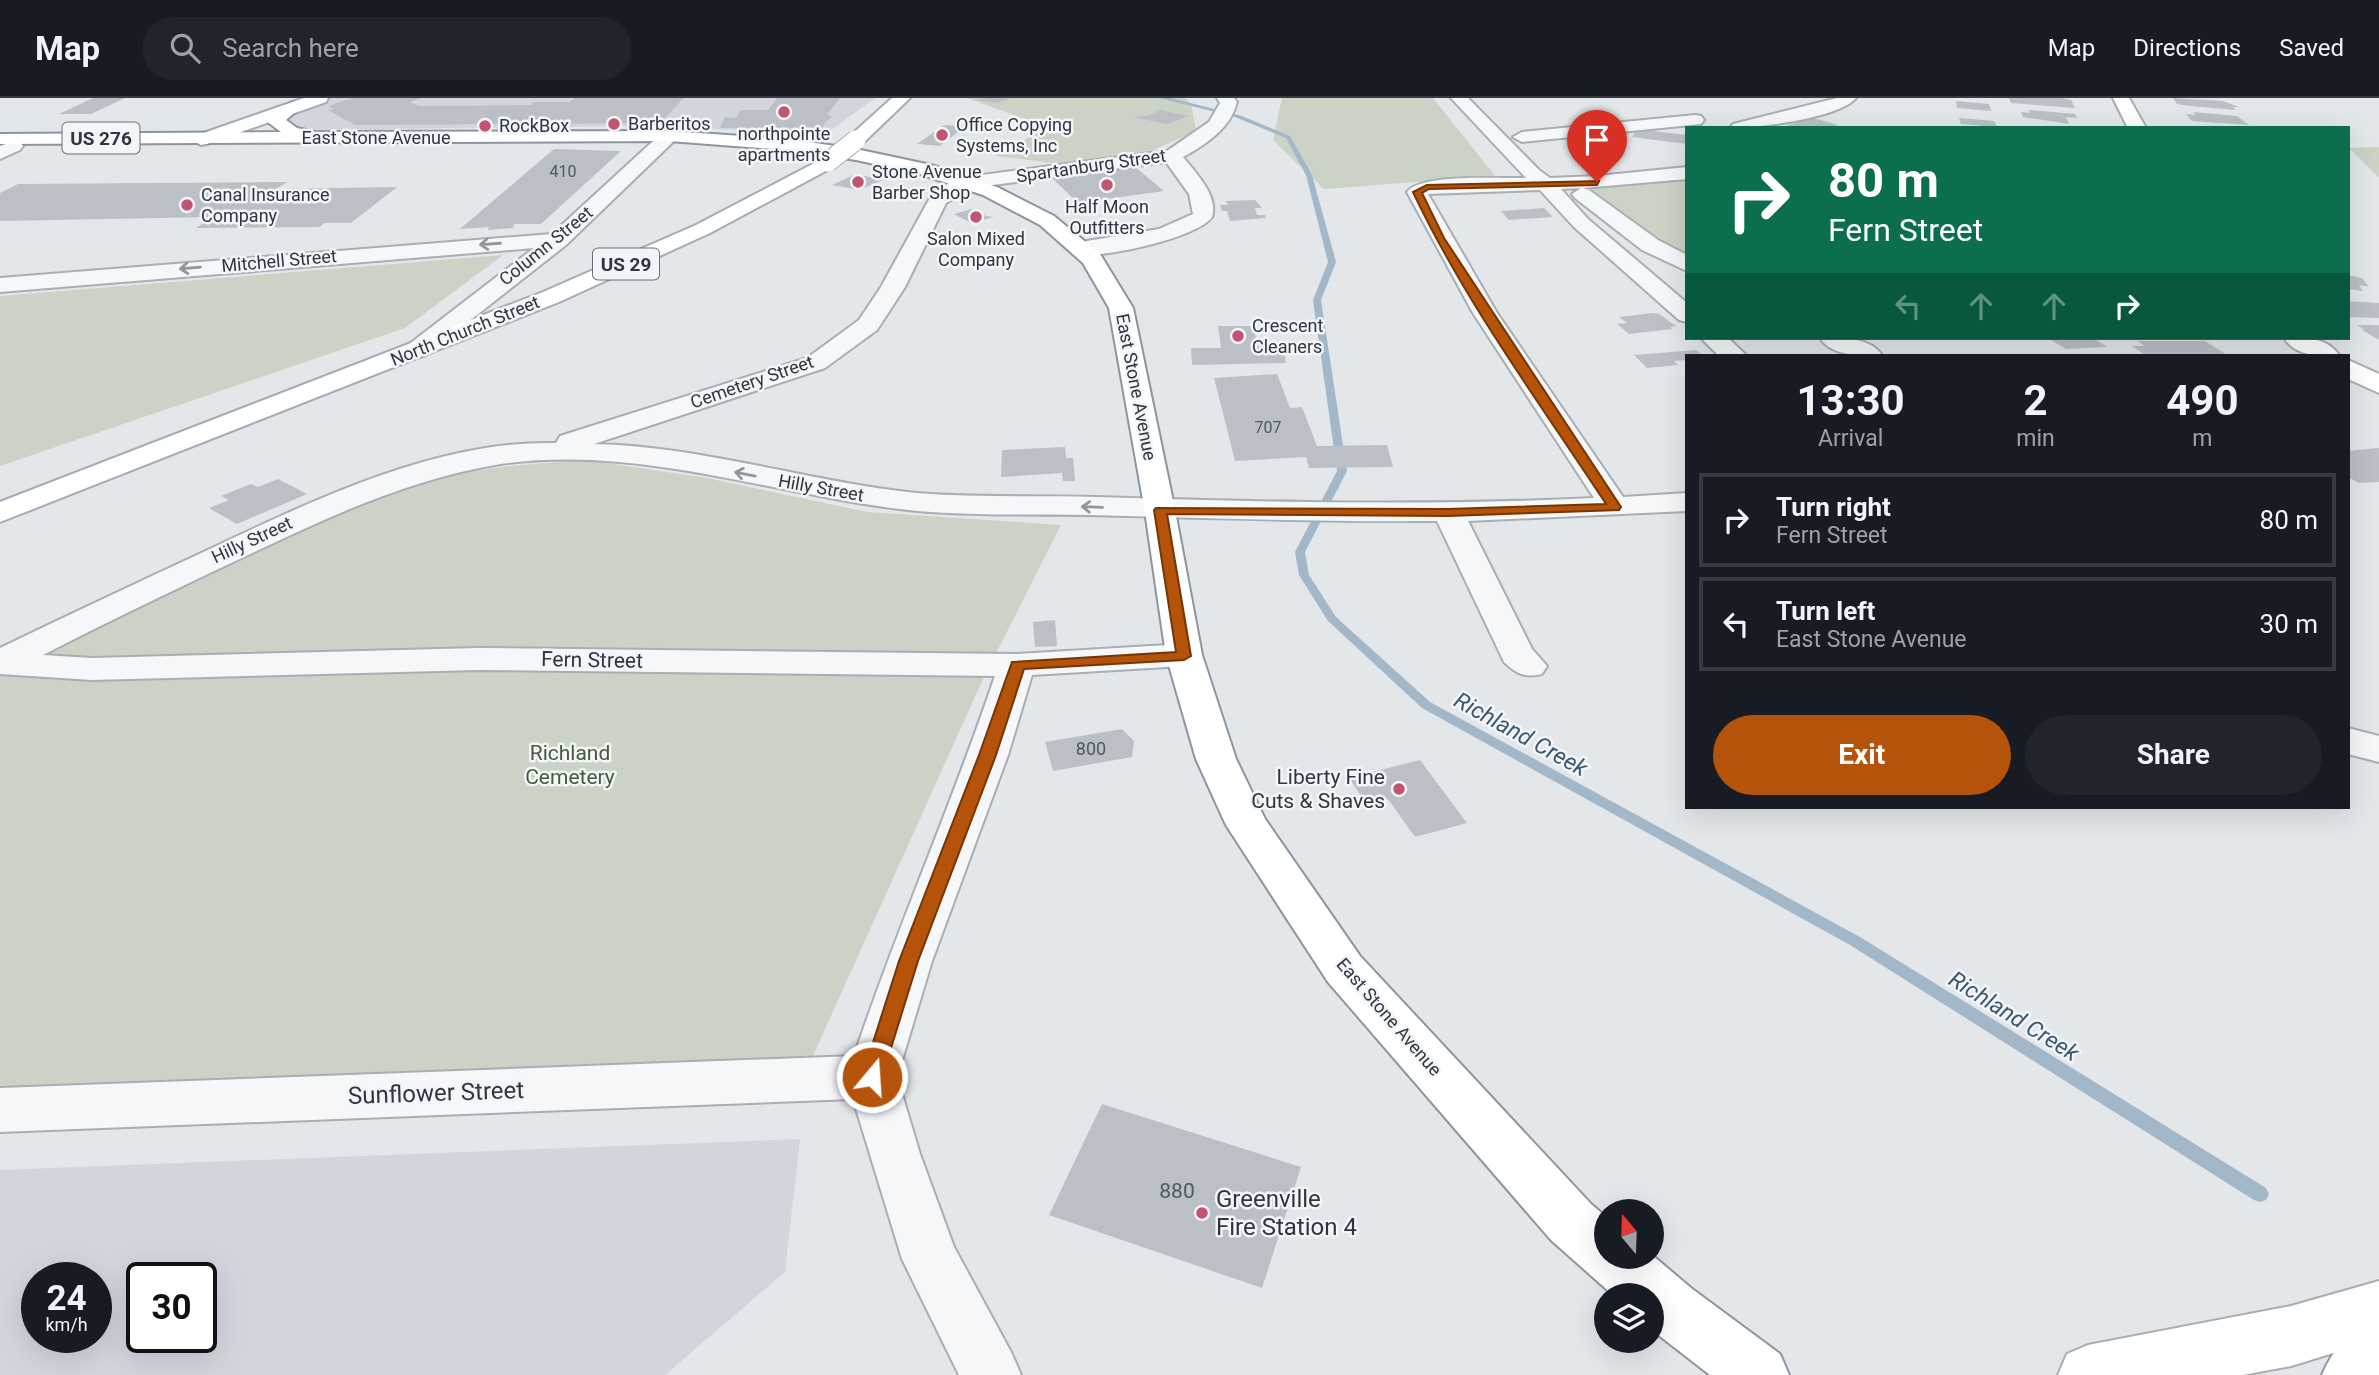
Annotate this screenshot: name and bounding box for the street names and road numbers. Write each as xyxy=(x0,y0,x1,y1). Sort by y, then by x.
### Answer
road number: US 276 xyxy=(62,122,140,154)
street label: East Stone Avenue xyxy=(301,127,451,148)
street label: Spartanburg Street xyxy=(1015,145,1167,186)
street label: Column Street xyxy=(495,202,597,290)
street label: Mitchell Street xyxy=(220,245,338,276)
road number: US 29 xyxy=(593,248,659,280)
street label: North Church Street xyxy=(387,291,542,370)
street label: East Stone Avenue xyxy=(1112,312,1161,462)
street label: Cemetery Street xyxy=(688,351,816,412)
street label: Hilly Street xyxy=(777,470,866,505)
street label: Hilly Street xyxy=(208,512,295,567)
street label: Fern Street xyxy=(541,647,643,673)
street label: East Stone Avenue xyxy=(1333,953,1446,1080)
street label: Sunflower Street xyxy=(347,1076,525,1110)

